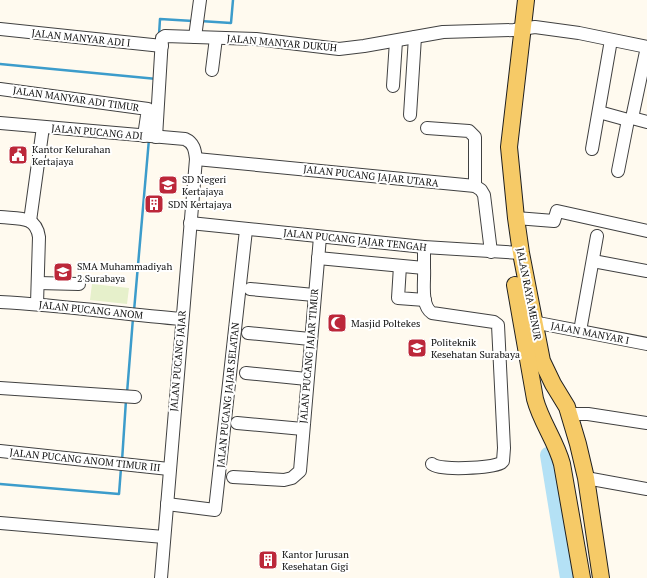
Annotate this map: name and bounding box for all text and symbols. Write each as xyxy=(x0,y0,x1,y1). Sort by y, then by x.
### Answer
street label: JALAN MANYAR ADI I xyxy=(31,26,132,50)
street label: JALAN MANYAR DUKUH xyxy=(226,32,338,54)
street label: JALAN MANYAR ADI TIMUR xyxy=(12,84,141,114)
street label: JALAN PUCANG ADI xyxy=(51,122,144,143)
place label: Kantor Kelurahan Kertajaya xyxy=(32,143,111,168)
public building icon: Kantor Kelurahan Kertajaya xyxy=(7,144,29,166)
street label: JALAN PUCANG JAJAR UTARA xyxy=(303,162,440,190)
place label: SD Negeri Kertajaya xyxy=(182,173,226,198)
school or university icon: SD Negeri Kertajaya xyxy=(157,174,179,196)
building icon: SDN Kertajaya xyxy=(143,193,165,215)
place label: SDN Kertajaya xyxy=(168,198,232,211)
street label: JALAN PUCANG JAJAR TENGAH xyxy=(283,226,427,254)
street label: JALAN RAYA MENUR xyxy=(514,247,544,342)
place label: SMA Muhammadiyah 2 Surabaya xyxy=(77,260,172,285)
school or university icon: SMA Muhammadiyah 2 Surabaya xyxy=(52,261,74,283)
street label: JALAN PUCANG JAJAR TIMUR xyxy=(297,287,321,424)
street label: JALAN PUCANG ANOM xyxy=(38,298,144,322)
street label: JALAN PUCANG JAJAR xyxy=(167,309,189,412)
mosque icon: Masjid Poltekes xyxy=(326,312,348,334)
place label: Masjid Poltekes xyxy=(351,317,420,330)
street label: JALAN MANYAR I xyxy=(550,319,631,347)
street label: JALAN PUCANG JAJAR SELATAN xyxy=(214,321,242,468)
place label: Politeknik Kesehatan Surabaya xyxy=(431,336,520,361)
school or university icon: Politeknik Kesehatan Surabaya xyxy=(406,337,428,359)
street label: JALAN PUCANG ANOM TIMUR III xyxy=(9,446,162,474)
place label: Kantor Jurusan Kesehatan Gigi xyxy=(282,548,349,573)
building icon: Kantor Jurusan Kesehatan Gigi xyxy=(257,549,279,571)

